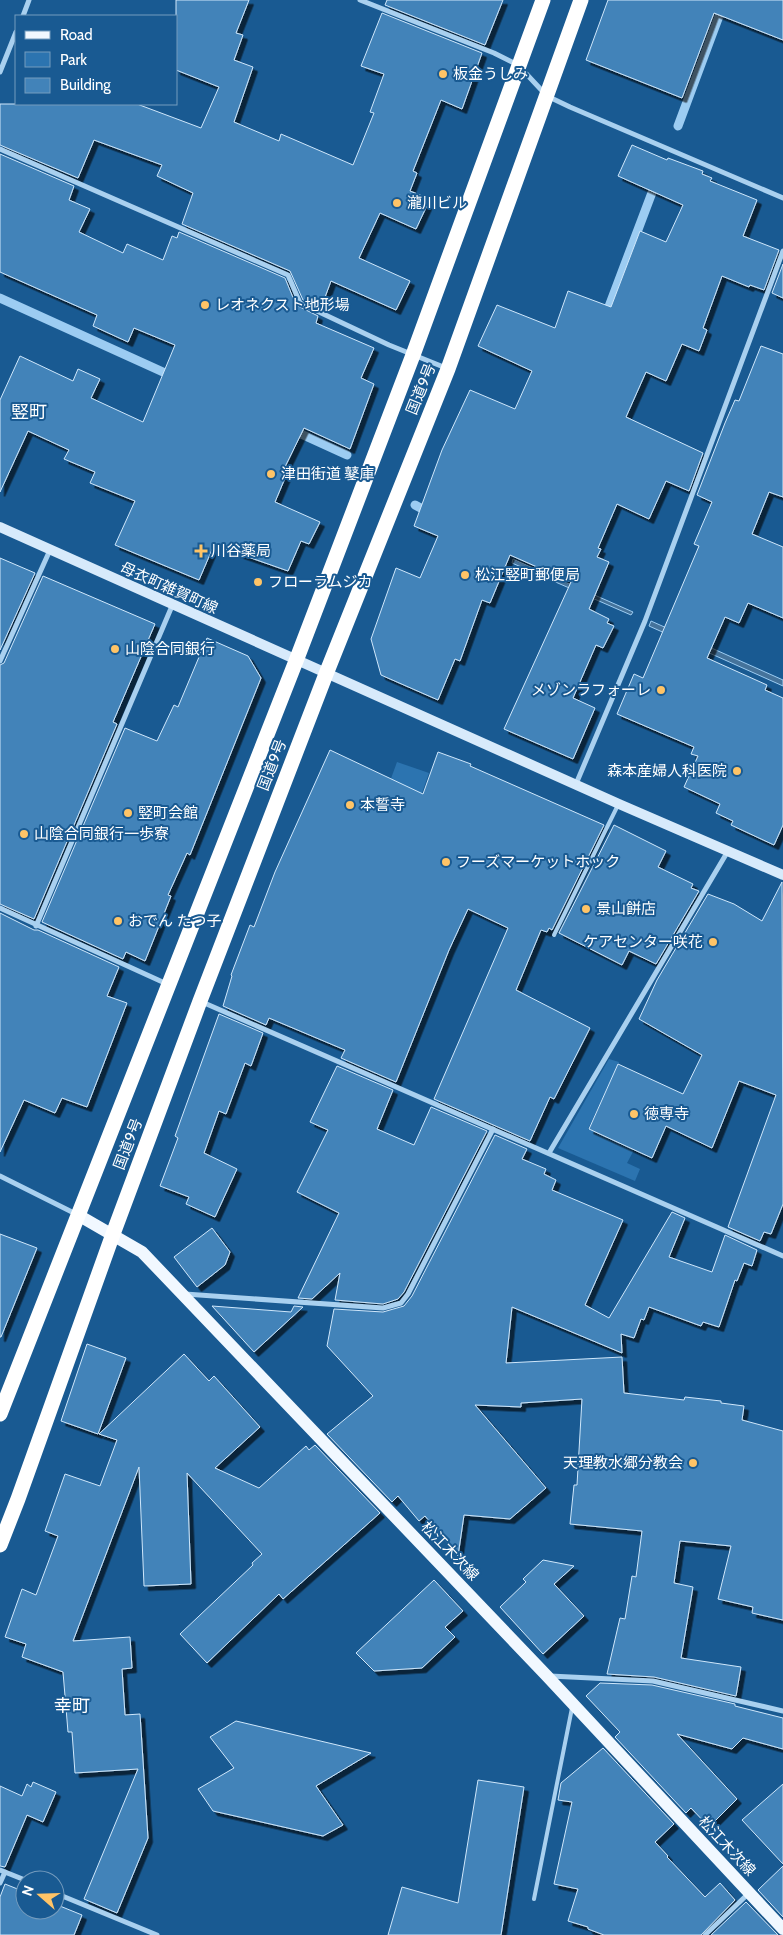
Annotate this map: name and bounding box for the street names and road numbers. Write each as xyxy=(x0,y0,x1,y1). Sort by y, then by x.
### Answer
street label: 国道9号 xyxy=(403,361,439,417)
street label: 母衣町雑賀町線 xyxy=(117,558,221,618)
street label: 国道9号 xyxy=(254,737,290,793)
street label: 国道9号 xyxy=(110,1116,146,1172)
street label: 松江木次線 xyxy=(417,1518,483,1584)
street label: 松江木次線 xyxy=(695,1812,759,1880)

